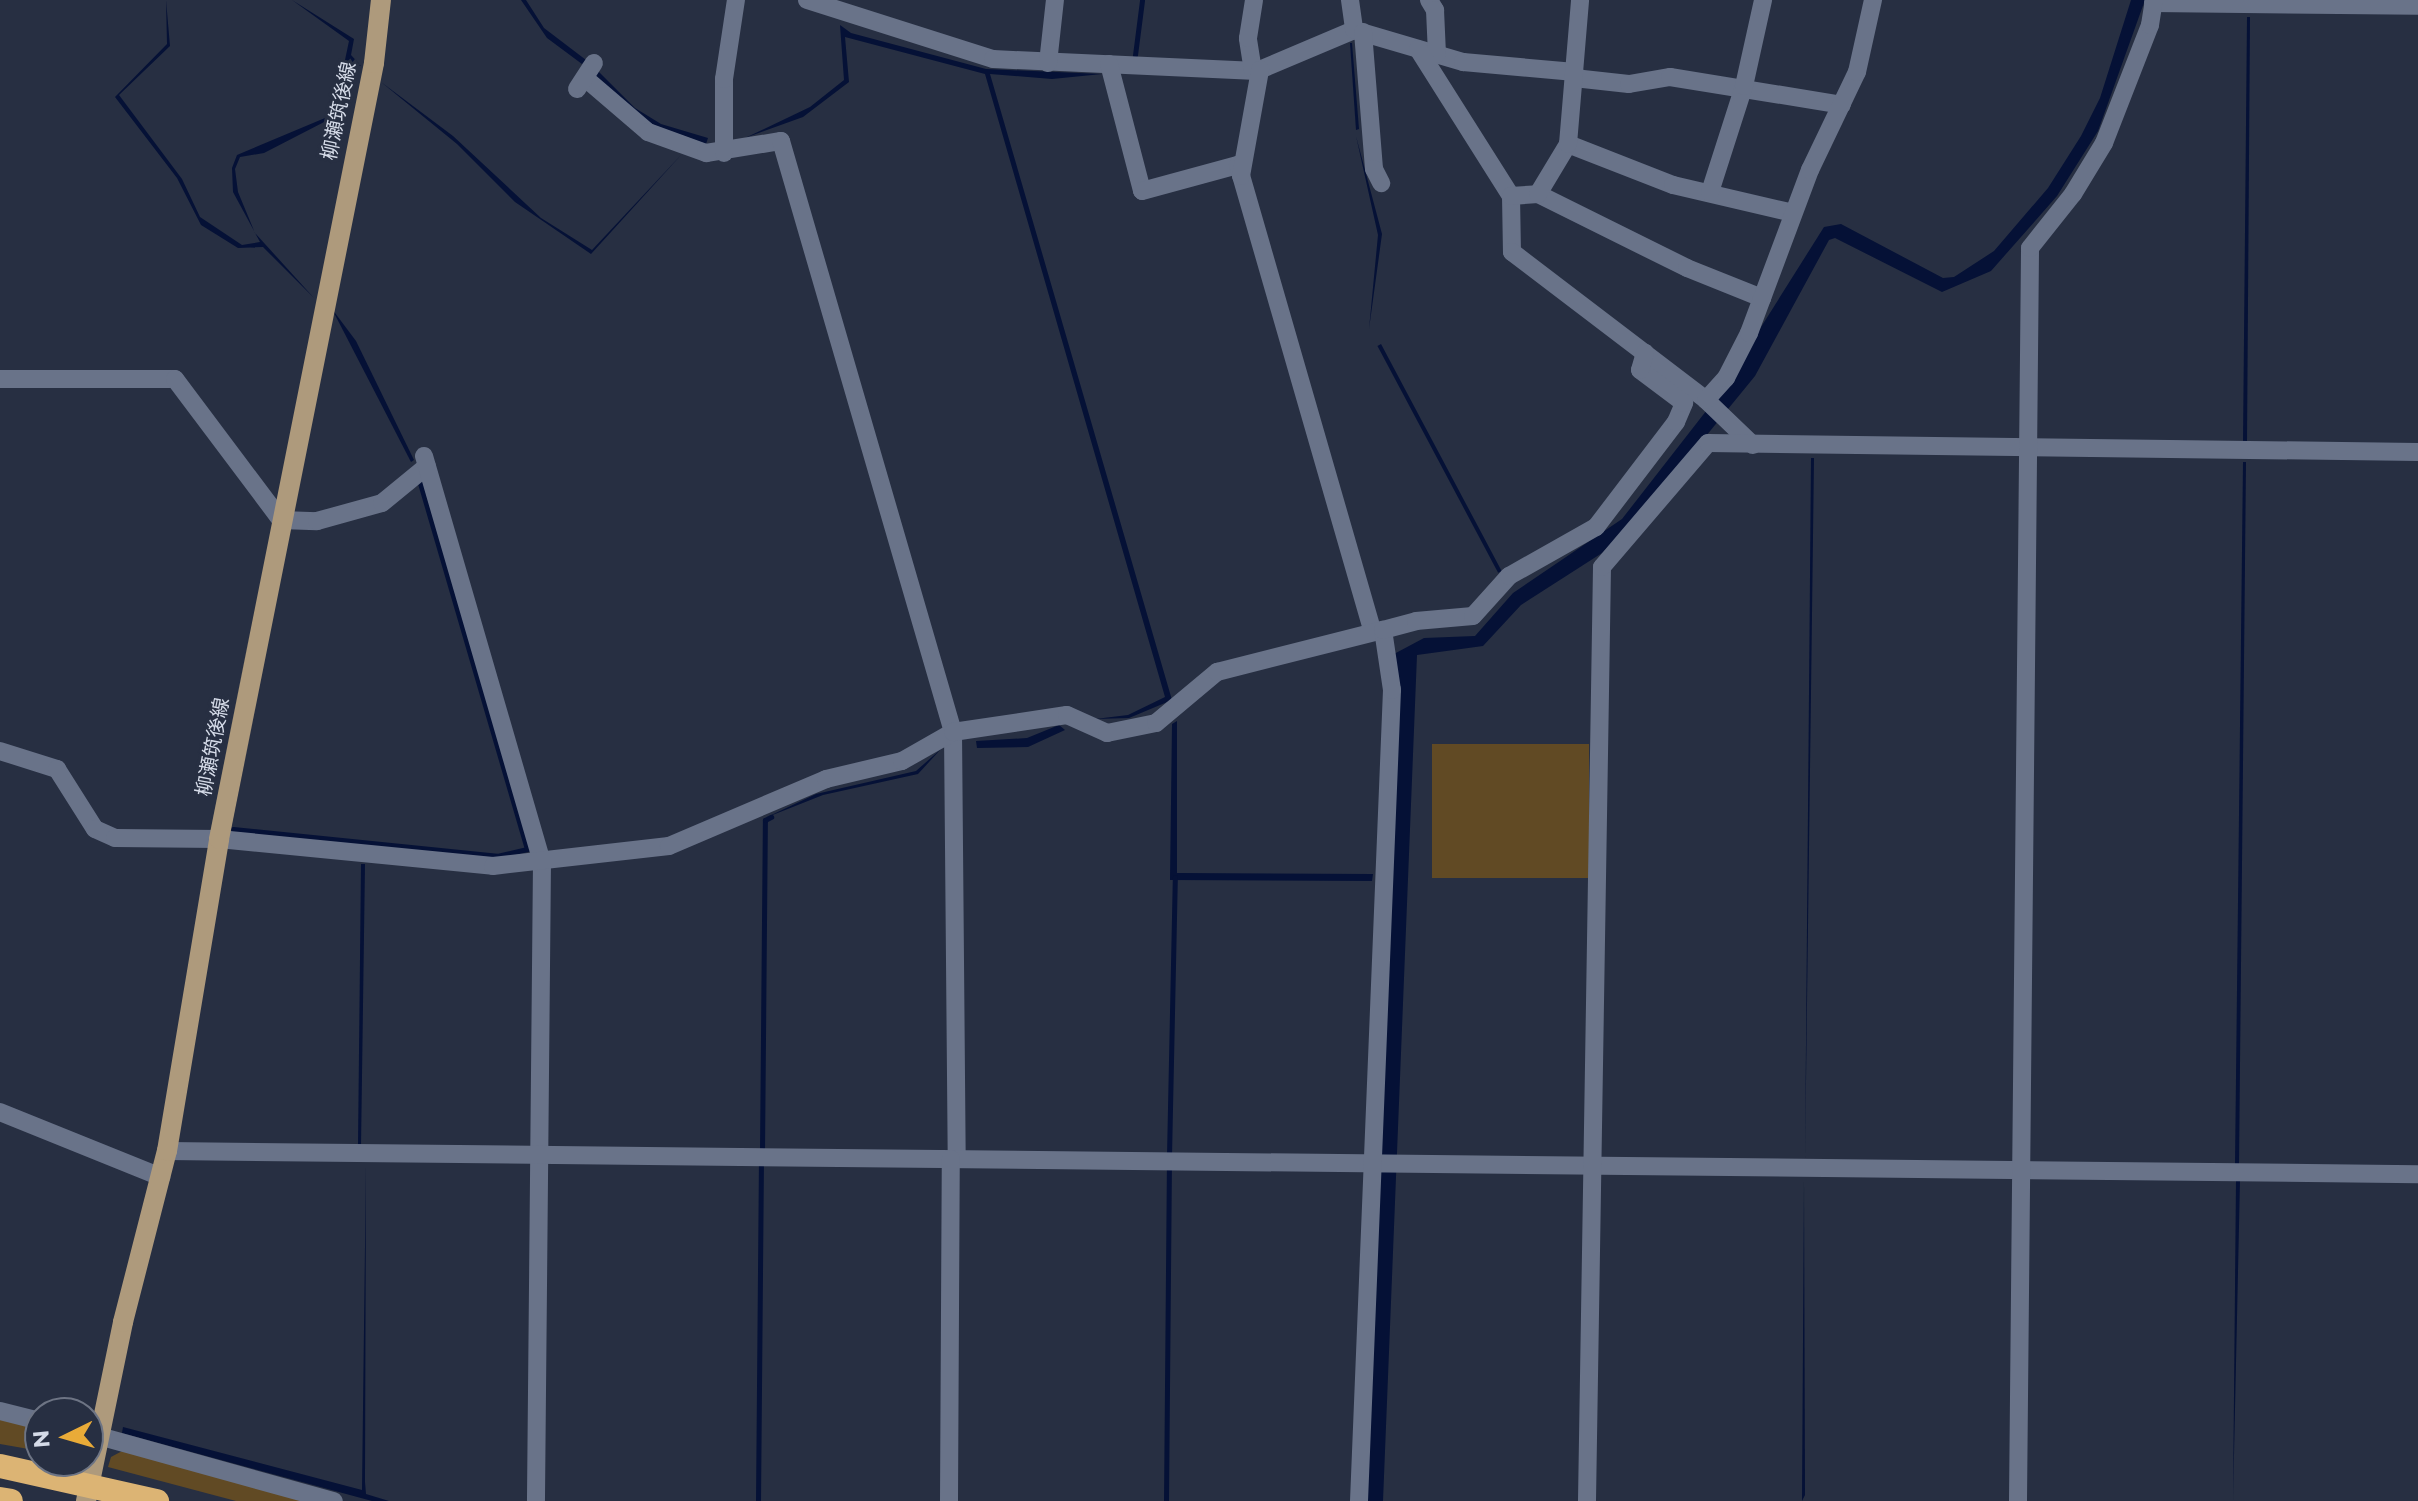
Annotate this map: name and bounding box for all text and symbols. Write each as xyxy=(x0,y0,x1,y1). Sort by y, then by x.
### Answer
street label: 柳瀬筑後線 xyxy=(317,60,361,162)
street label: 柳瀬筑後線 xyxy=(192,696,234,798)
north arrow xyxy=(24,1397,104,1477)
text: N xyxy=(27,1429,56,1449)

